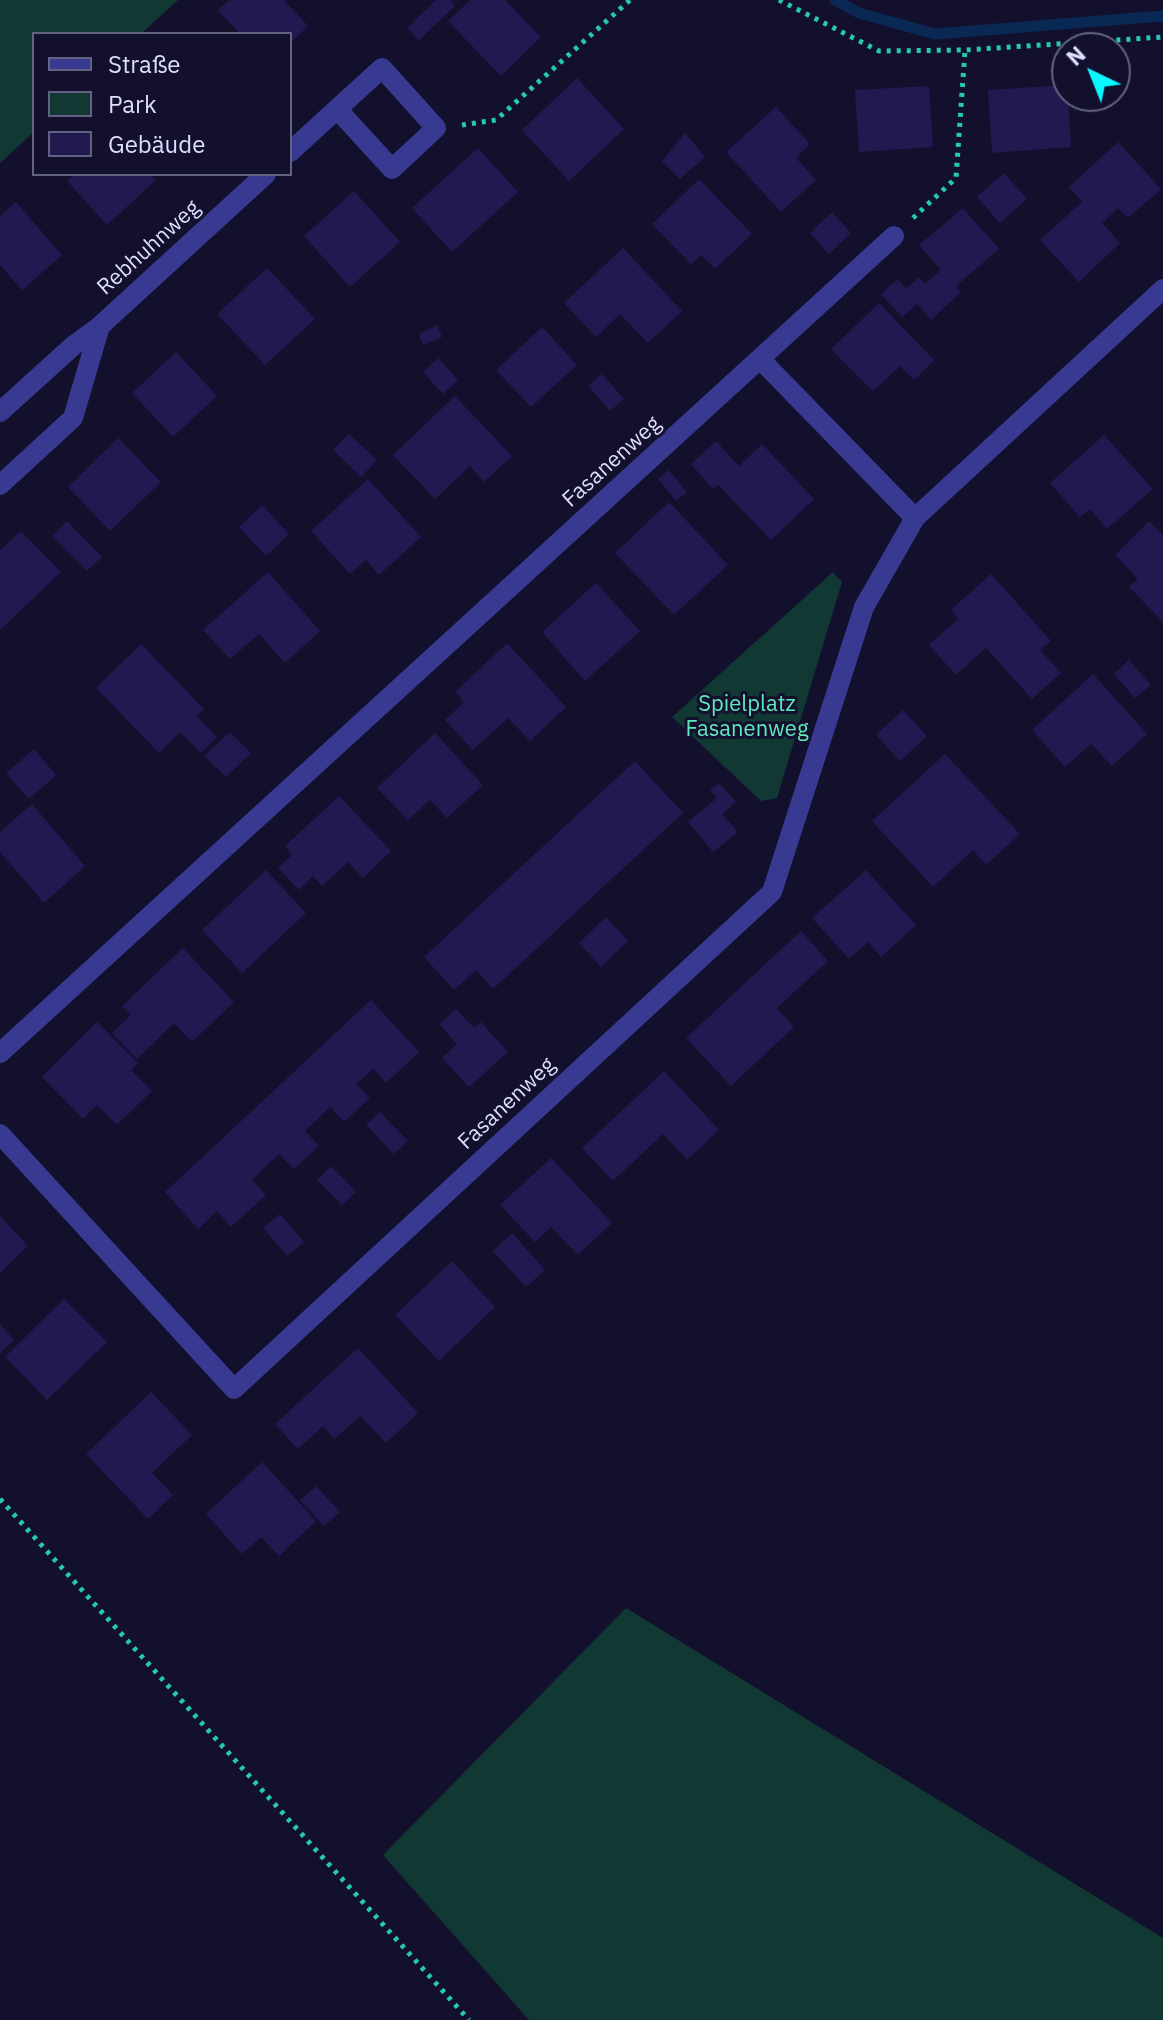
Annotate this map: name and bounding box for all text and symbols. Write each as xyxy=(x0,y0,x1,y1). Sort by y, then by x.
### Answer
legend xyxy=(32,32,292,176)
north arrow xyxy=(1051,32,1131,112)
text: N xyxy=(1060,40,1091,72)
text: Straße xyxy=(108,48,180,80)
text: Park xyxy=(108,88,157,120)
text: Gebäude xyxy=(108,128,205,160)
street label: Rebhuhnweg xyxy=(92,195,206,301)
street label: Fasanenweg xyxy=(557,411,667,513)
park label: Spielplatz Fasanenweg xyxy=(685,692,809,744)
street label: Fasanenweg xyxy=(453,1052,561,1156)

